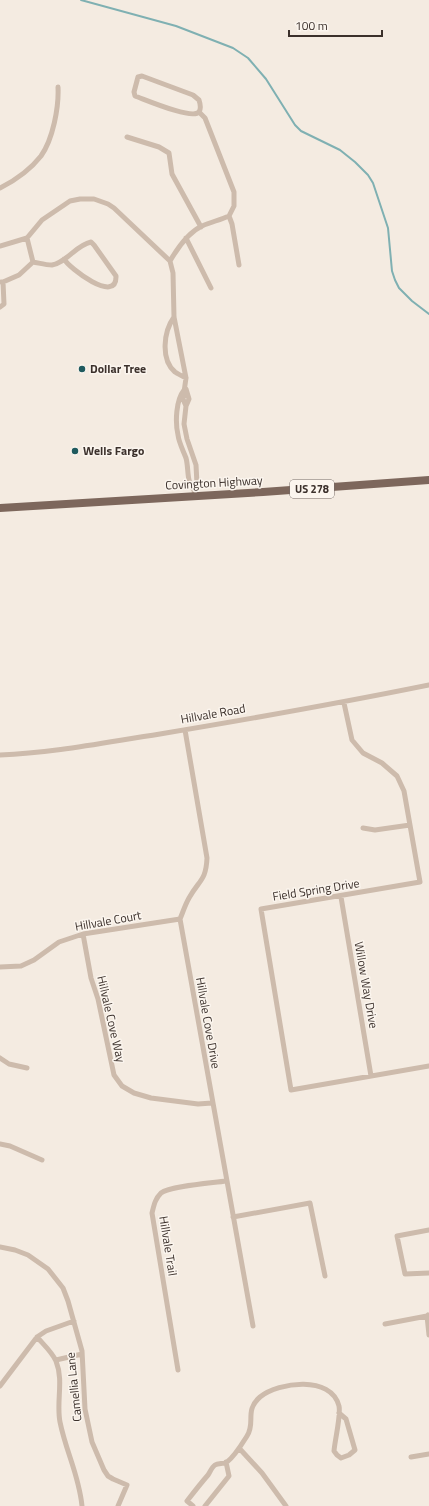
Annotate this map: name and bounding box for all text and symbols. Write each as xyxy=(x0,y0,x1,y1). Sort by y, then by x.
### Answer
scale bar xyxy=(289,12,382,38)
text: 100 m xyxy=(295,16,328,35)
place label: Dollar Tree xyxy=(90,359,146,378)
marker: Dollar Tree xyxy=(77,364,87,374)
place label: Wells Fargo xyxy=(83,441,144,460)
marker: Wells Fargo xyxy=(70,446,80,456)
street label: Covington Highway xyxy=(165,470,263,495)
road number: US 278 xyxy=(290,480,334,498)
street label: Hillvale Road xyxy=(179,698,247,729)
street label: Field Spring Drive xyxy=(271,873,361,906)
street label: Hillvale Court xyxy=(73,905,143,936)
street label: Willow Way Drive xyxy=(350,940,383,1030)
street label: Hillvale Cove Way xyxy=(92,974,131,1064)
street label: Hillvale Cove Drive xyxy=(191,976,226,1070)
street label: Hillvale Trail xyxy=(154,1215,183,1277)
street label: Camellia Lane xyxy=(60,1351,87,1423)

